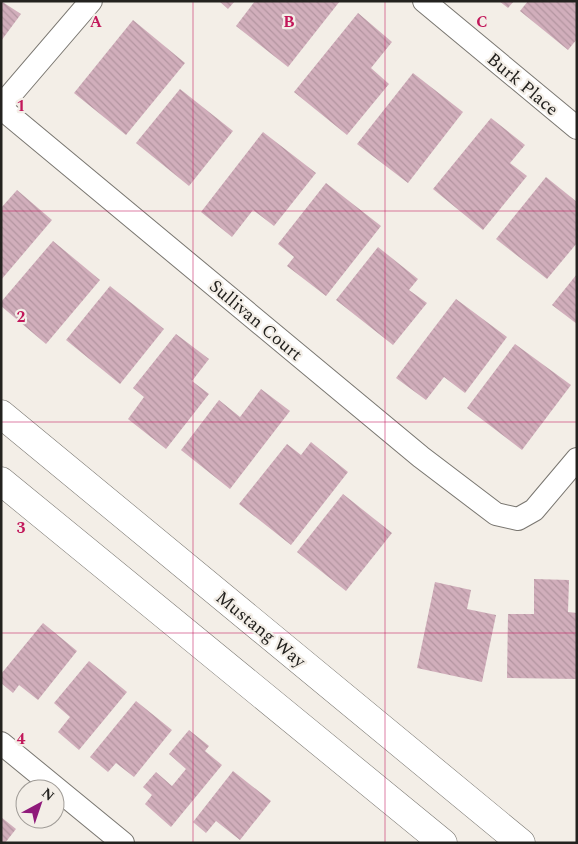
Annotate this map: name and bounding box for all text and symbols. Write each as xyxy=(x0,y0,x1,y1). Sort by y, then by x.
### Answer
text: A xyxy=(90,10,103,34)
text: B xyxy=(283,10,295,34)
text: C xyxy=(476,10,488,34)
street label: Burk Place xyxy=(481,46,565,123)
text: 1 xyxy=(17,94,25,118)
street label: Sullivan Court xyxy=(203,273,308,368)
text: 2 xyxy=(17,305,26,329)
text: 3 xyxy=(17,516,26,540)
street label: Mustang Way xyxy=(210,584,313,675)
text: 4 xyxy=(17,727,26,751)
north arrow xyxy=(15,779,65,829)
text: N xyxy=(37,783,59,806)

